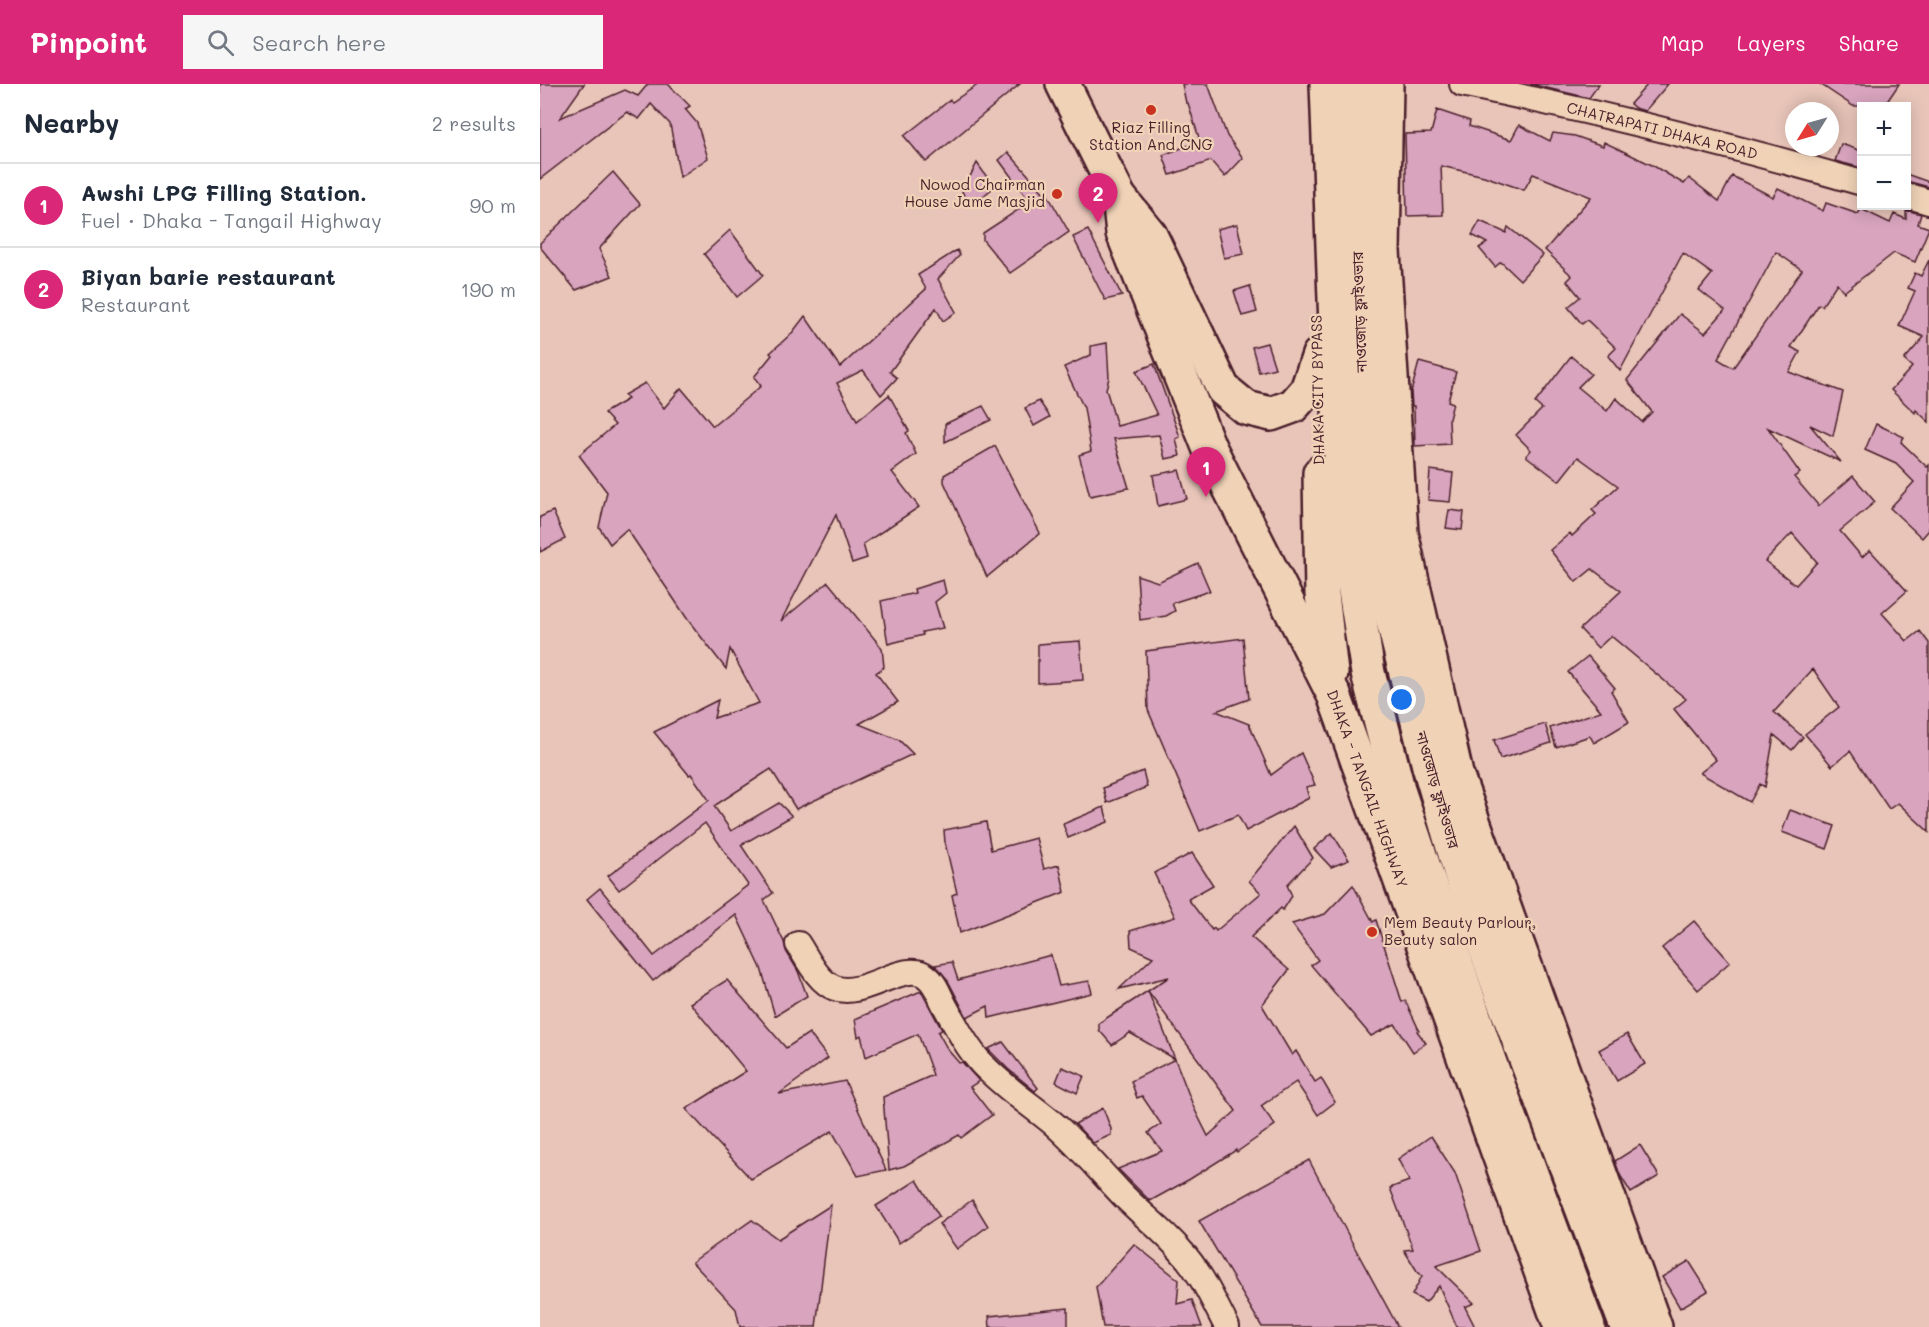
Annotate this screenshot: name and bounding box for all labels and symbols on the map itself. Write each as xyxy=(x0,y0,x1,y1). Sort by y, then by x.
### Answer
street label: CHATRAPATI DHAKA ROAD xyxy=(1565,97,1760,163)
north arrow xyxy=(1785,102,1839,156)
marker: Riaz Filling Station And CNG xyxy=(1144,103,1158,117)
place label: Riaz Filling Station And CNG xyxy=(1089,117,1213,154)
place label: Nowod Chairman House Jame Masjid xyxy=(904,174,1045,211)
pin: 2 xyxy=(1078,174,1118,223)
marker: Nowod Chairman House Jame Masjid xyxy=(1050,187,1064,201)
street label: নাওজোড় ফ্লাইওভার xyxy=(1347,250,1371,374)
street label: DHAKA CITY BYPASS xyxy=(1306,315,1328,465)
pin: 1 xyxy=(1186,448,1226,497)
your location xyxy=(1387,685,1416,714)
street label: DHAKA - TANGAIL HIGHWAY xyxy=(1323,687,1413,891)
street label: নাওজোড় ফ্লাইওভার xyxy=(1411,728,1465,852)
place label: Mem Beauty Parlour, Beauty salon xyxy=(1384,912,1536,949)
marker: Mem Beauty Parlour, Beauty salon xyxy=(1365,925,1379,939)

